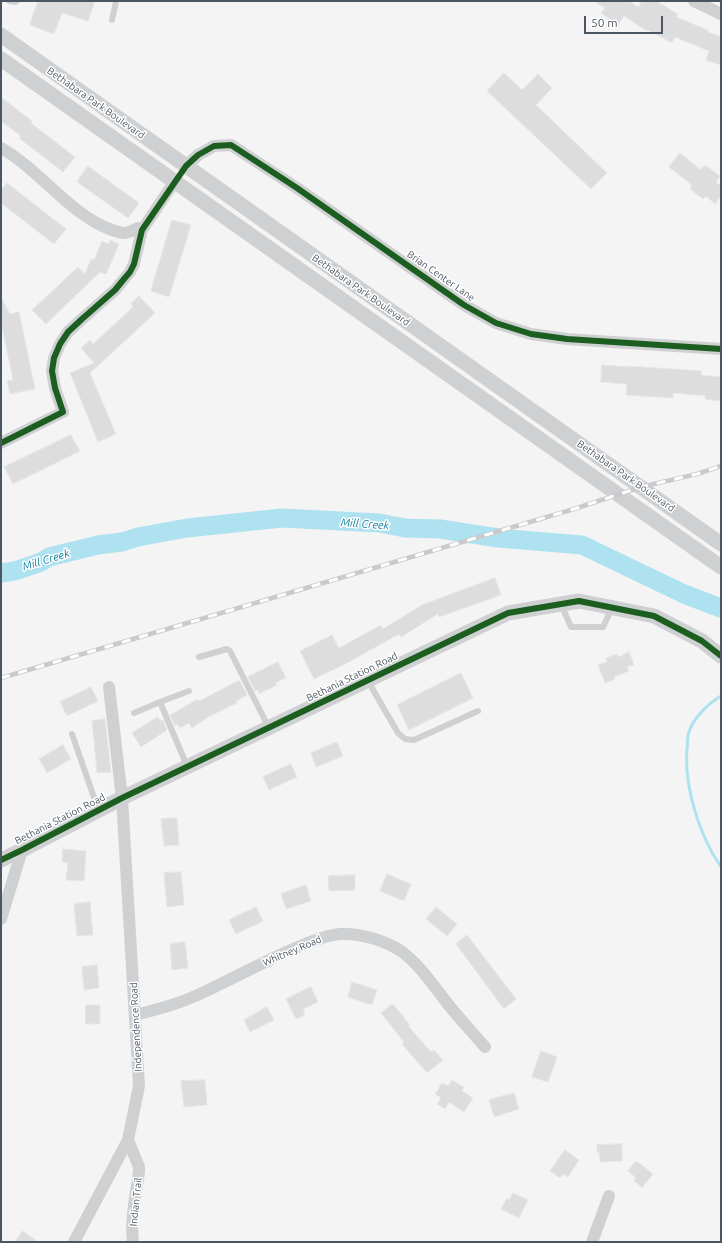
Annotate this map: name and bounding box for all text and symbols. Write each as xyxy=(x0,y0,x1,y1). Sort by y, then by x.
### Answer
scale bar xyxy=(586,8,665,34)
text: 50 m xyxy=(591,16,618,29)
street label: Bethabara Park Boulevard xyxy=(45,65,147,141)
street label: Brian Center Lane xyxy=(405,248,477,304)
street label: Bethabara Park Boulevard xyxy=(310,252,412,328)
street label: Bethabara Park Boulevard xyxy=(575,438,677,514)
water label: Mill Creek xyxy=(340,516,390,532)
water label: Mill Creek xyxy=(21,547,71,573)
street label: Bethania Station Road xyxy=(305,650,399,704)
street label: Bethania Station Road xyxy=(13,791,107,847)
street label: Whitney Road xyxy=(261,933,323,969)
street label: Independence Road xyxy=(128,982,144,1072)
street label: Indian Trail xyxy=(127,1177,145,1227)

